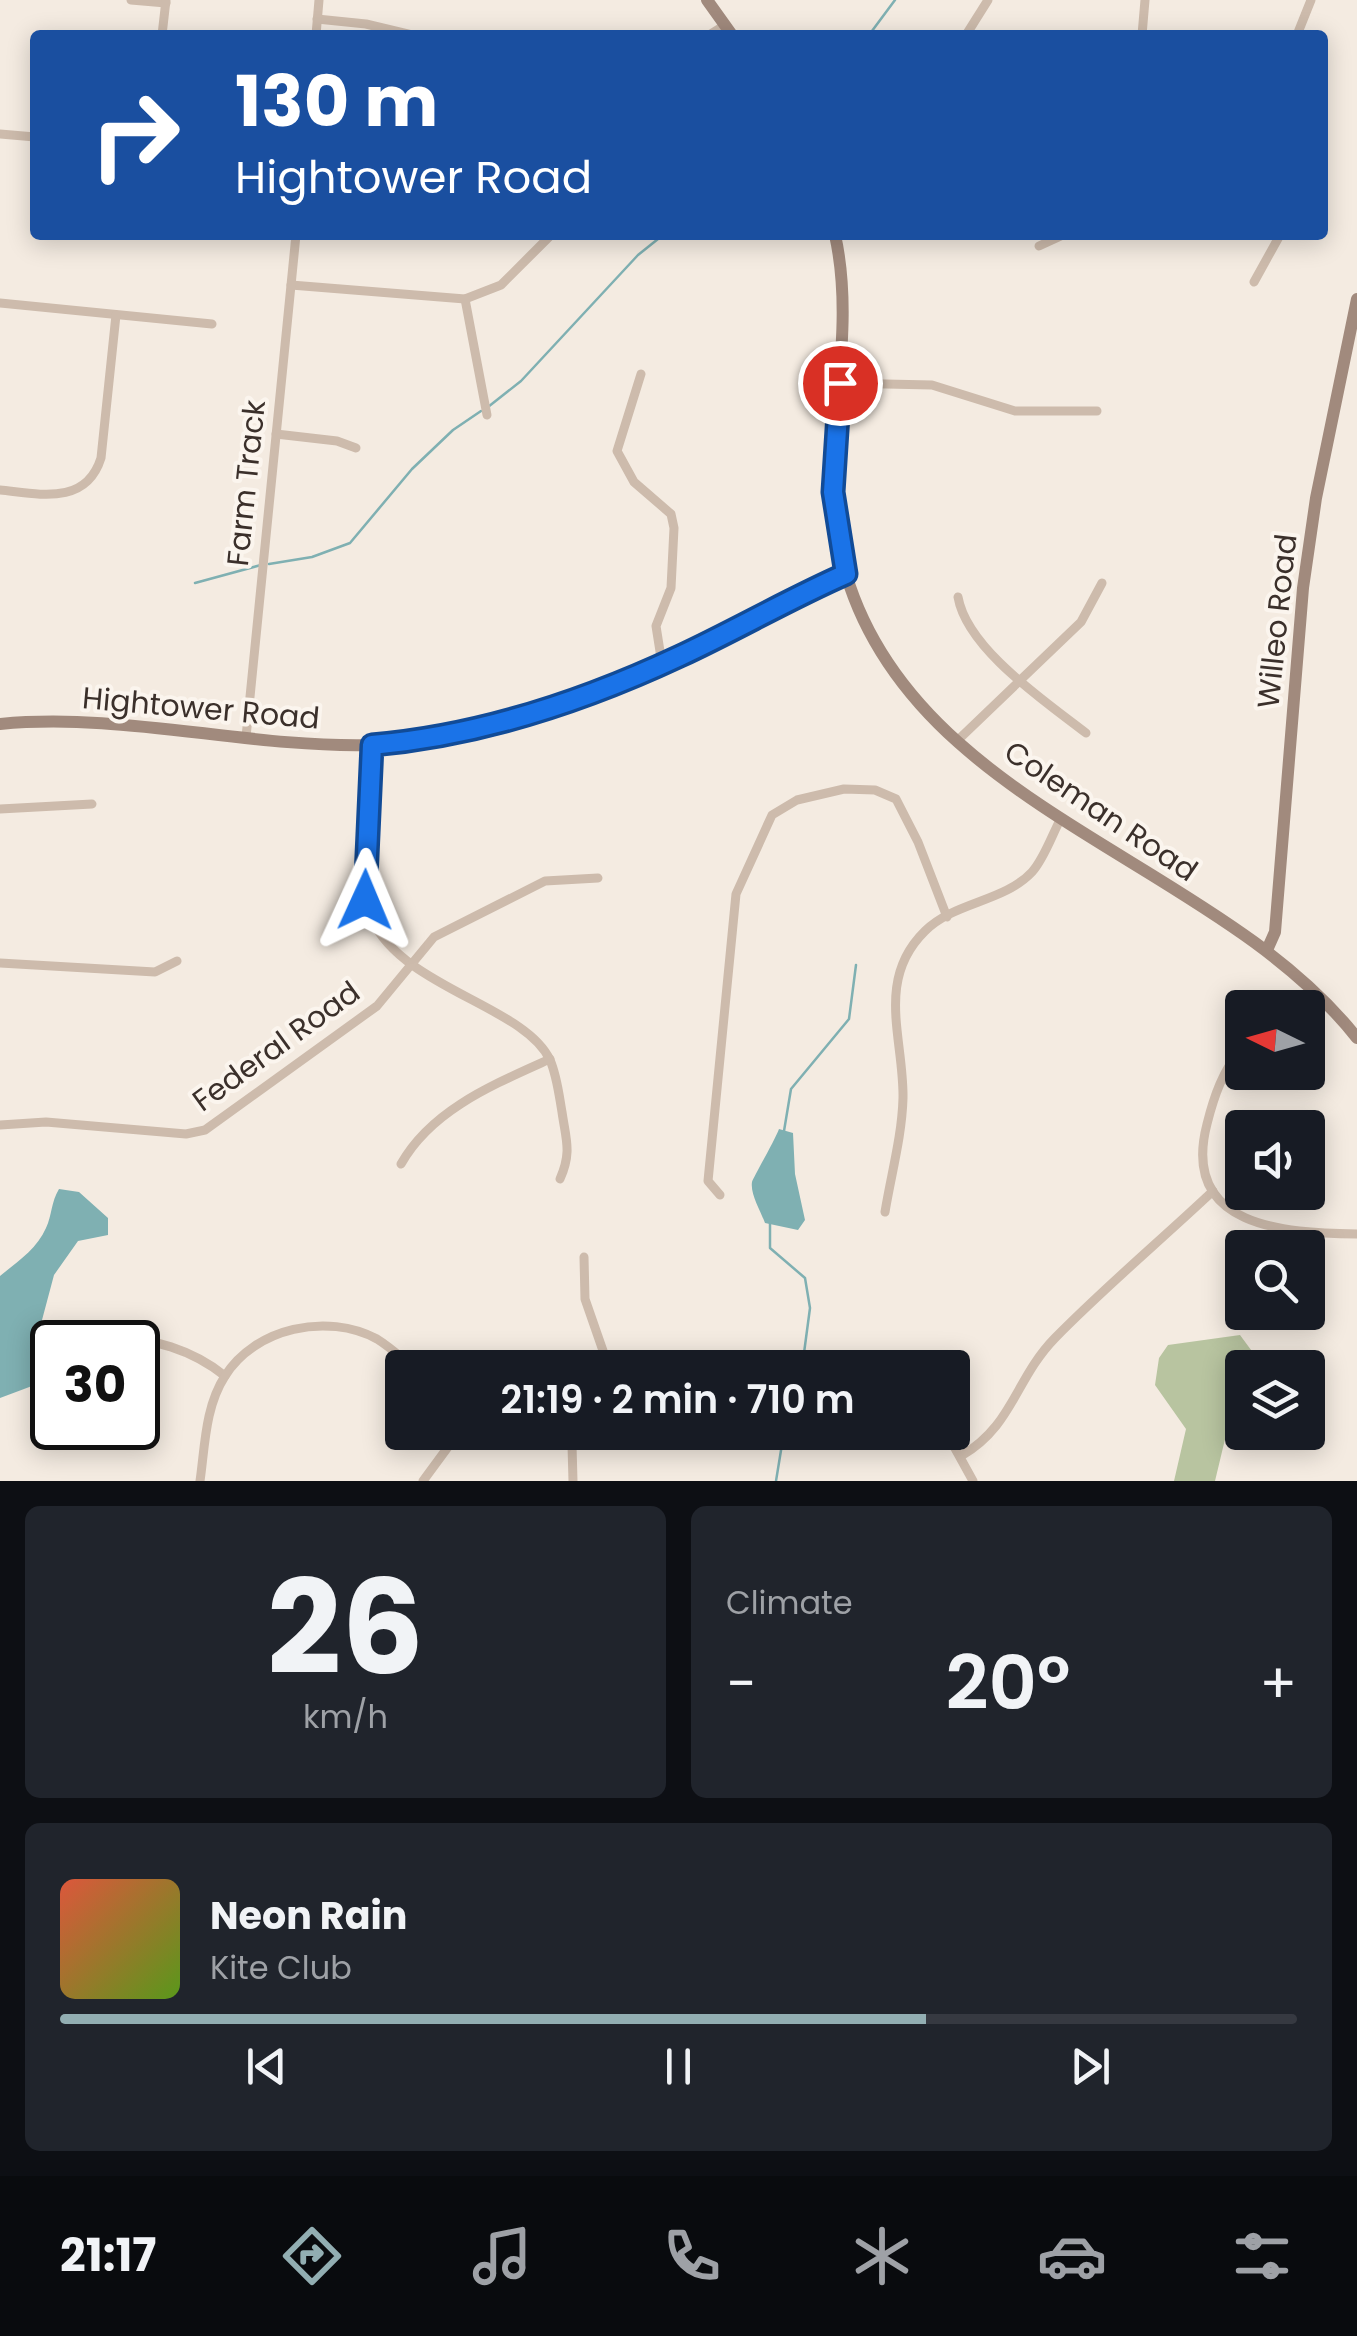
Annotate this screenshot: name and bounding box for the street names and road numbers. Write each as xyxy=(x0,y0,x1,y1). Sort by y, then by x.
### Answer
street label: Farm Track xyxy=(216,397,276,568)
street label: Willeo Road xyxy=(1246,532,1308,710)
street label: Hightower Road xyxy=(81,676,321,740)
street label: Coleman Road xyxy=(996,730,1206,892)
street label: Federal Road xyxy=(183,971,369,1121)

